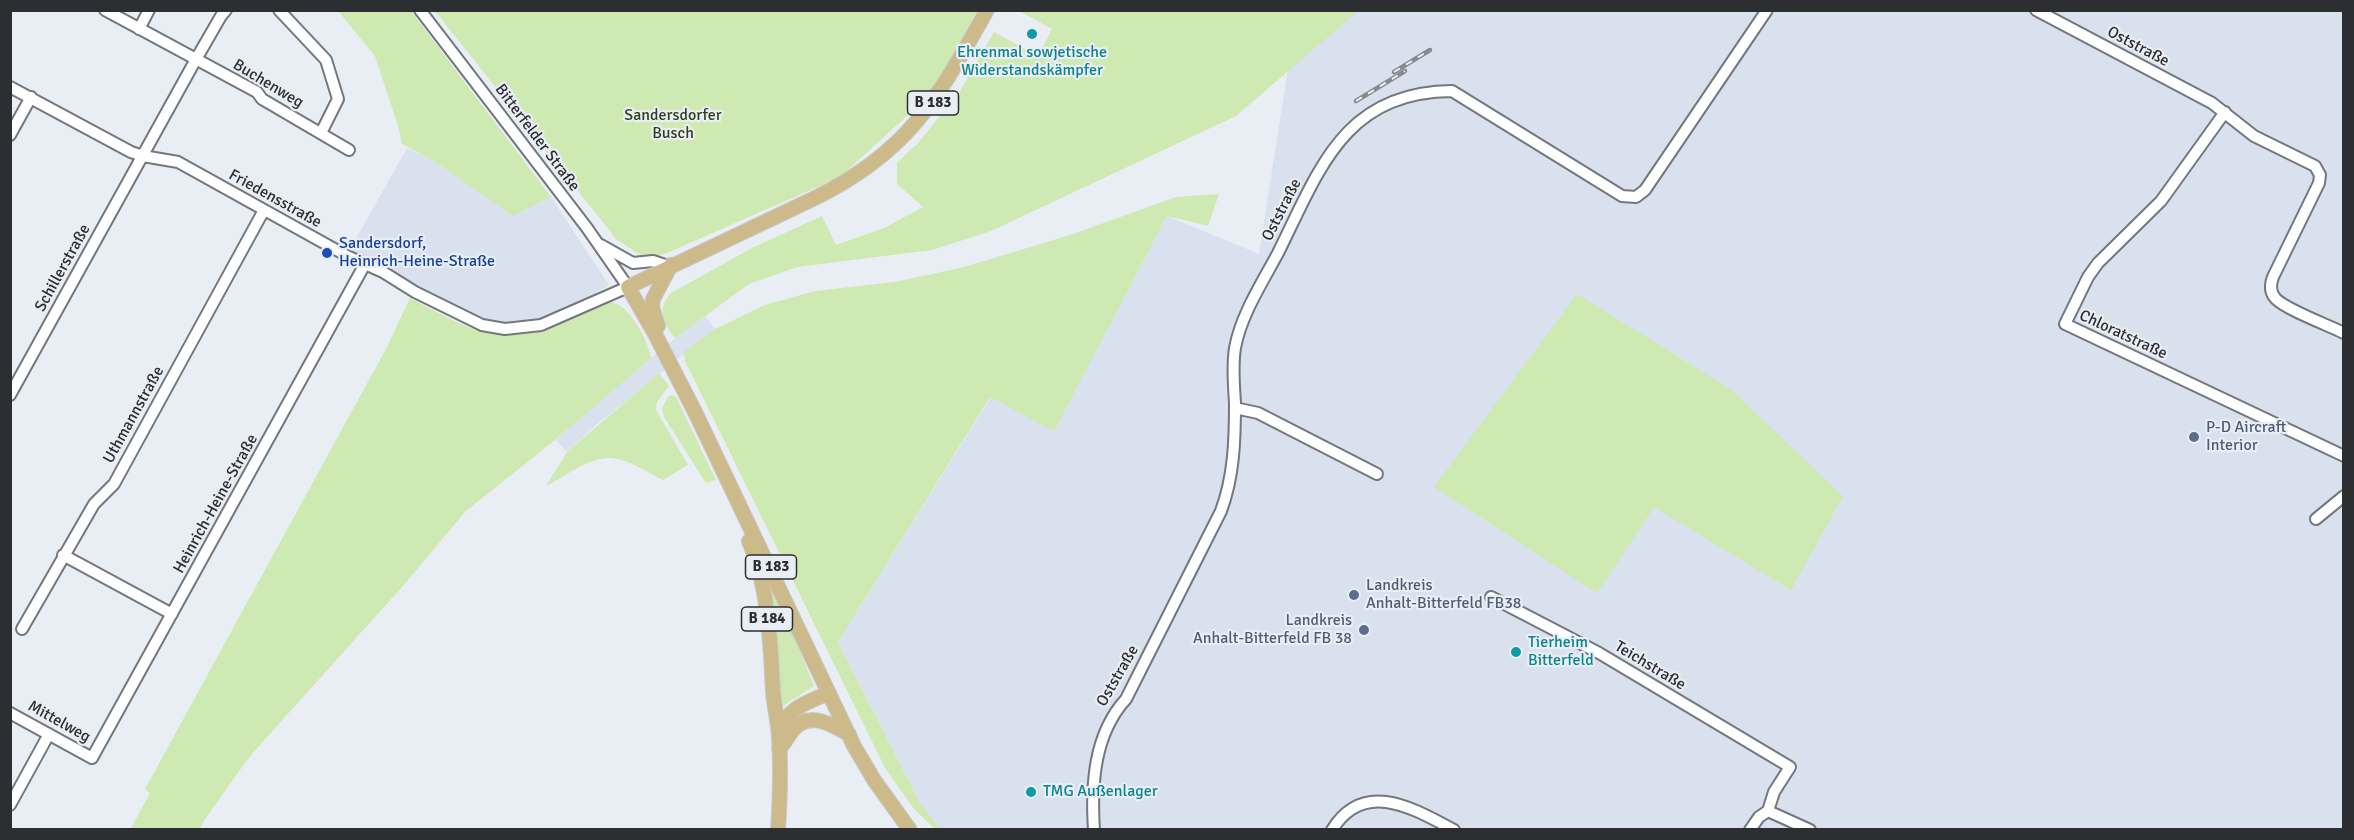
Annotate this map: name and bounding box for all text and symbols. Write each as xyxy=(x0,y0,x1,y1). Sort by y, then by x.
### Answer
street label: Oststraße xyxy=(2104,23,2172,71)
marker: Ehrenmal sowjetische Widerstandskämpfer xyxy=(1025,27,1039,41)
place label: Ehrenmal sowjetische Widerstandskämpfer xyxy=(957,43,1107,81)
street label: Buchenweg xyxy=(229,55,307,113)
street label: Bitterfelder Straße xyxy=(490,81,584,195)
road number: B 183 xyxy=(908,91,958,115)
park label: Sandersdorfer Busch xyxy=(624,106,722,144)
street label: Friedensstraße xyxy=(225,166,325,232)
street label: Oststraße xyxy=(1258,176,1306,244)
street label: Schillerstraße xyxy=(31,221,95,315)
place label: Sandersdorf, Heinrich-Heine-Straße xyxy=(339,234,495,272)
marker: Sandersdorf, Heinrich-Heine-Straße xyxy=(320,246,334,260)
street label: Chloratstraße xyxy=(2076,306,2170,364)
street label: Uthmannstraße xyxy=(99,363,169,467)
place label: P-D Aircraft Interior xyxy=(2206,418,2286,456)
marker: P-D Aircraft Interior xyxy=(2187,430,2201,444)
street label: Heinrich-Heine-Straße xyxy=(170,431,262,577)
road number: B 183 xyxy=(746,555,796,579)
place label: Landkreis Anhalt-Bitterfeld FB38 xyxy=(1366,576,1521,614)
marker: Landkreis Anhalt-Bitterfeld FB38 xyxy=(1347,588,1361,602)
road number: B 184 xyxy=(742,607,792,631)
place label: Landkreis Anhalt-Bitterfeld FB 38 xyxy=(1193,611,1352,649)
marker: Landkreis Anhalt-Bitterfeld FB 38 xyxy=(1357,623,1371,637)
place label: Tierheim Bitterfeld xyxy=(1528,633,1594,671)
street label: Teichstraße xyxy=(1611,637,1689,695)
street label: Oststraße xyxy=(1093,642,1143,710)
marker: Tierheim Bitterfeld xyxy=(1509,645,1523,659)
street label: Mittelweg xyxy=(24,697,94,747)
place label: TMG Außenlager xyxy=(1043,782,1158,802)
marker: TMG Außenlager xyxy=(1024,785,1038,799)

